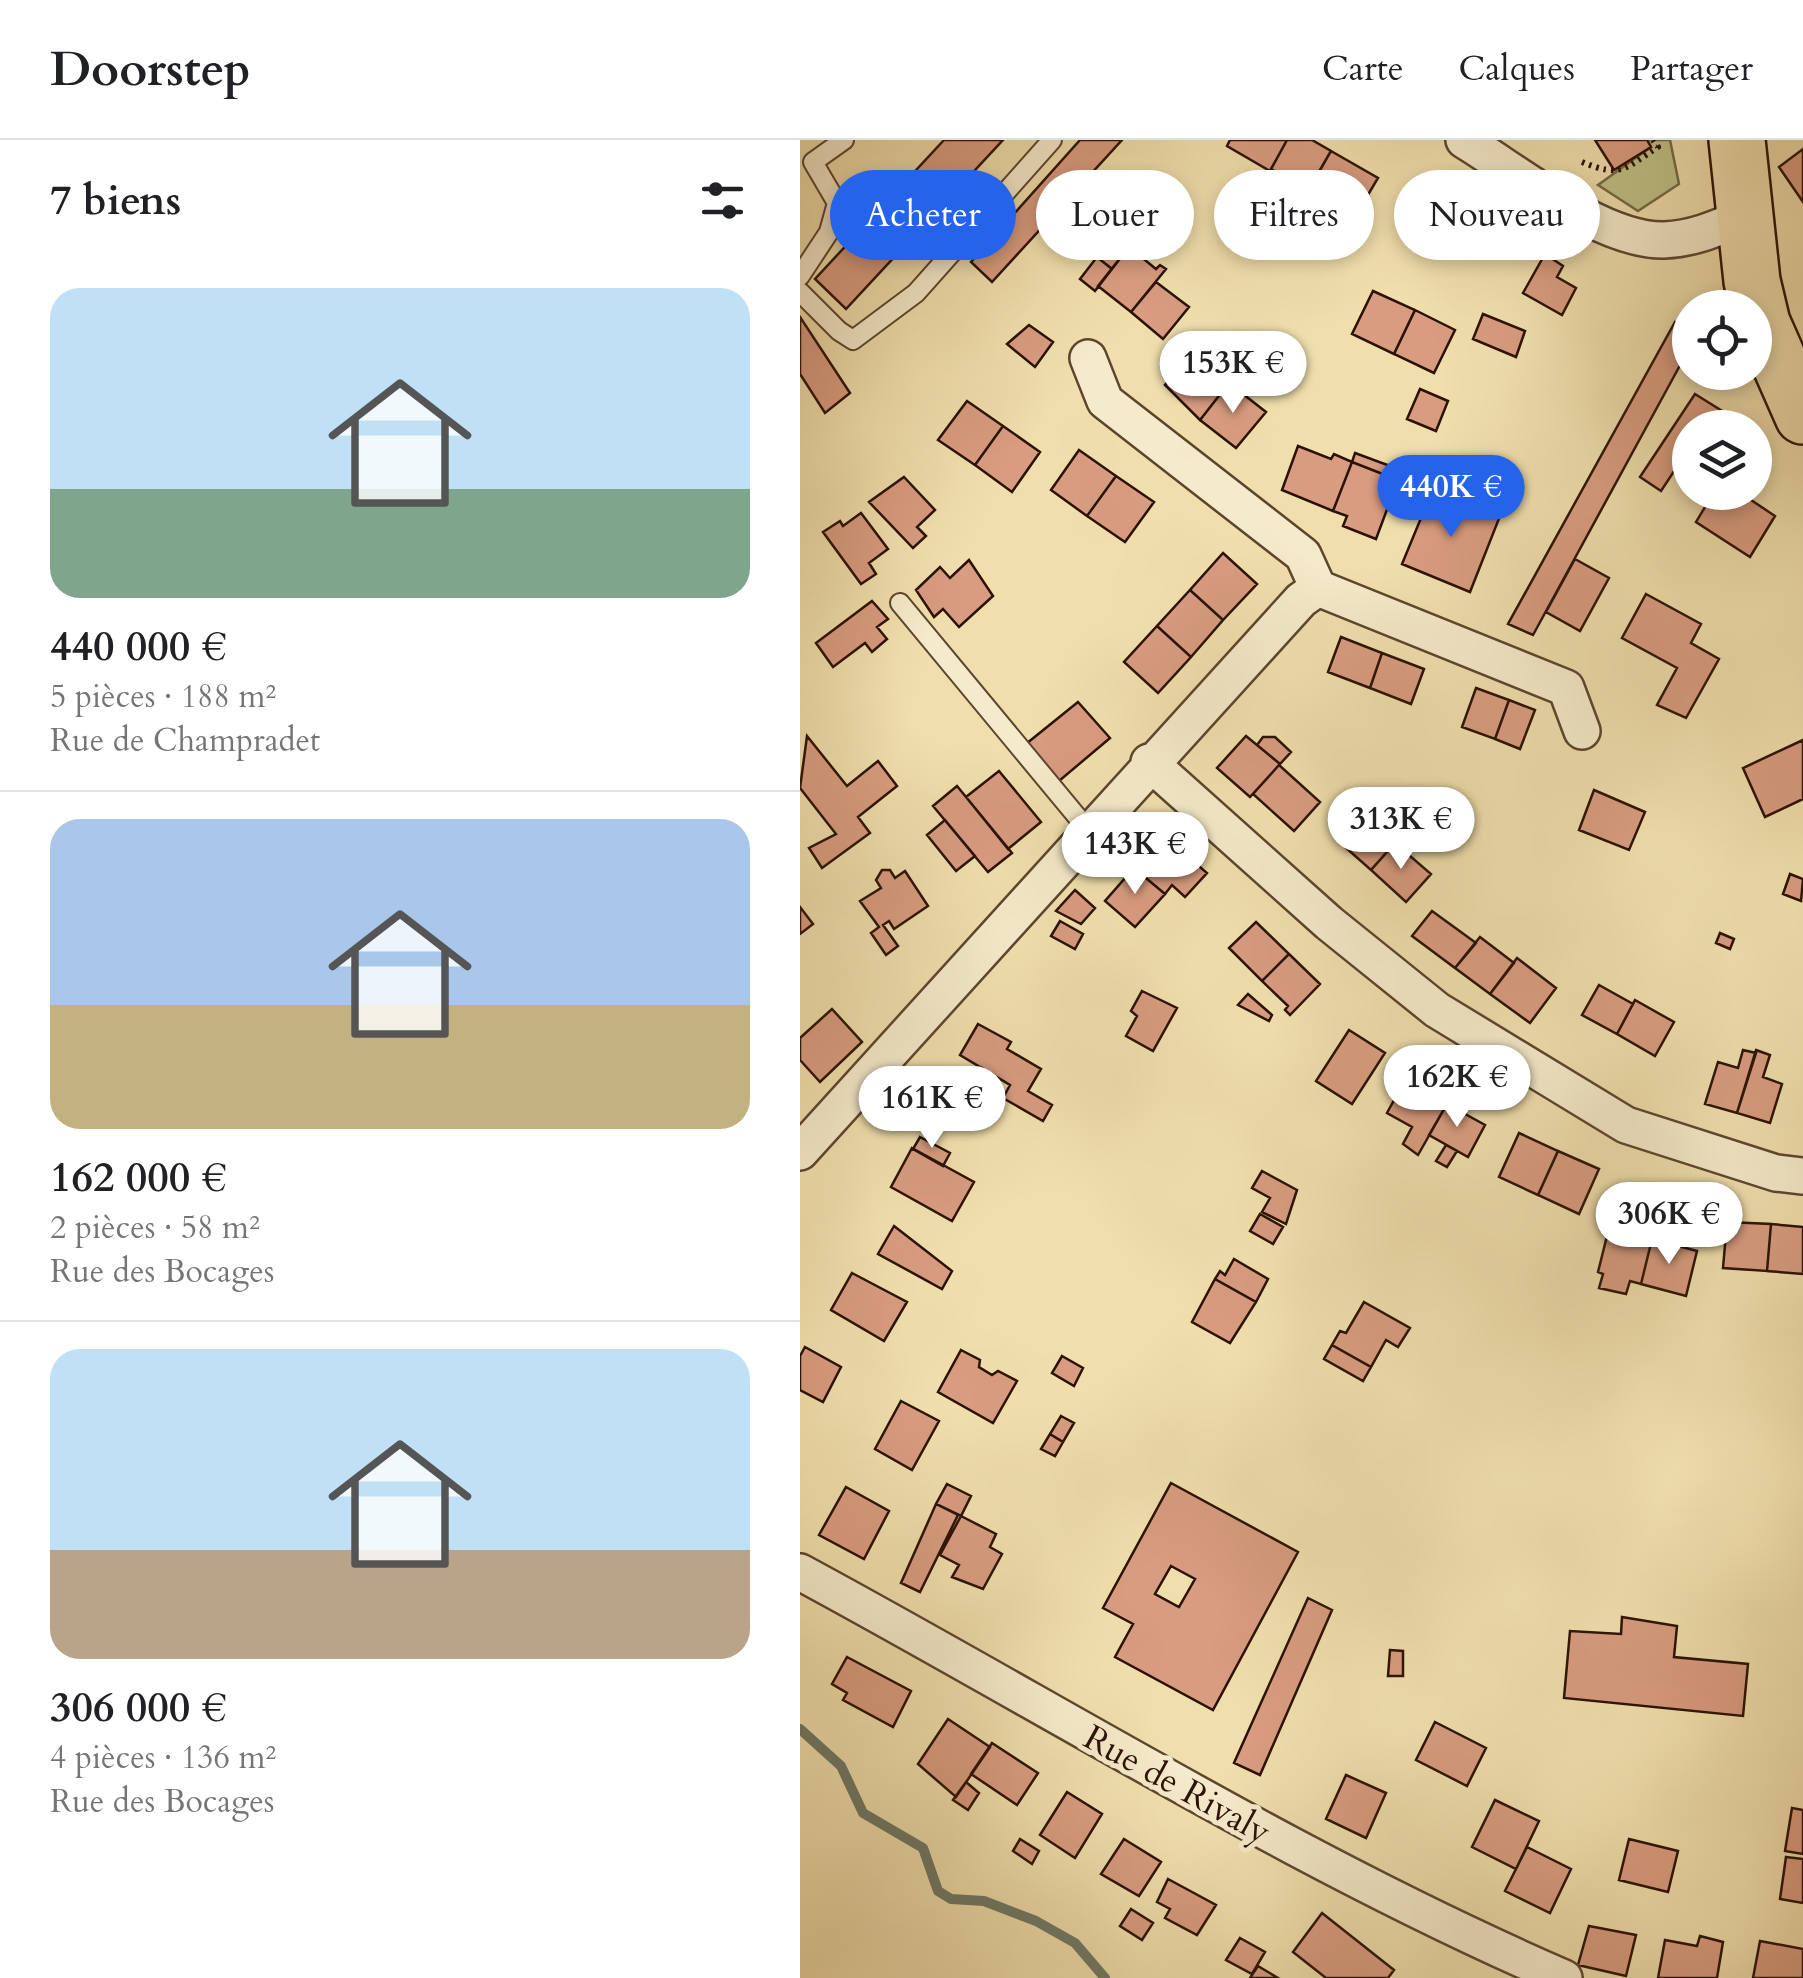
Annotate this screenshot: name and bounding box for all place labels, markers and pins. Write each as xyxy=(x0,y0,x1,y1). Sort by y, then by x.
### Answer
pin: 153K € xyxy=(1152,331,1314,416)
pin: 440K € xyxy=(1370,455,1532,540)
pin: 313K € xyxy=(1320,787,1482,872)
pin: 143K € xyxy=(1054,812,1216,897)
pin: 162K € xyxy=(1376,1045,1538,1130)
pin: 161K € xyxy=(851,1066,1013,1151)
pin: 306K € xyxy=(1588,1182,1750,1267)

